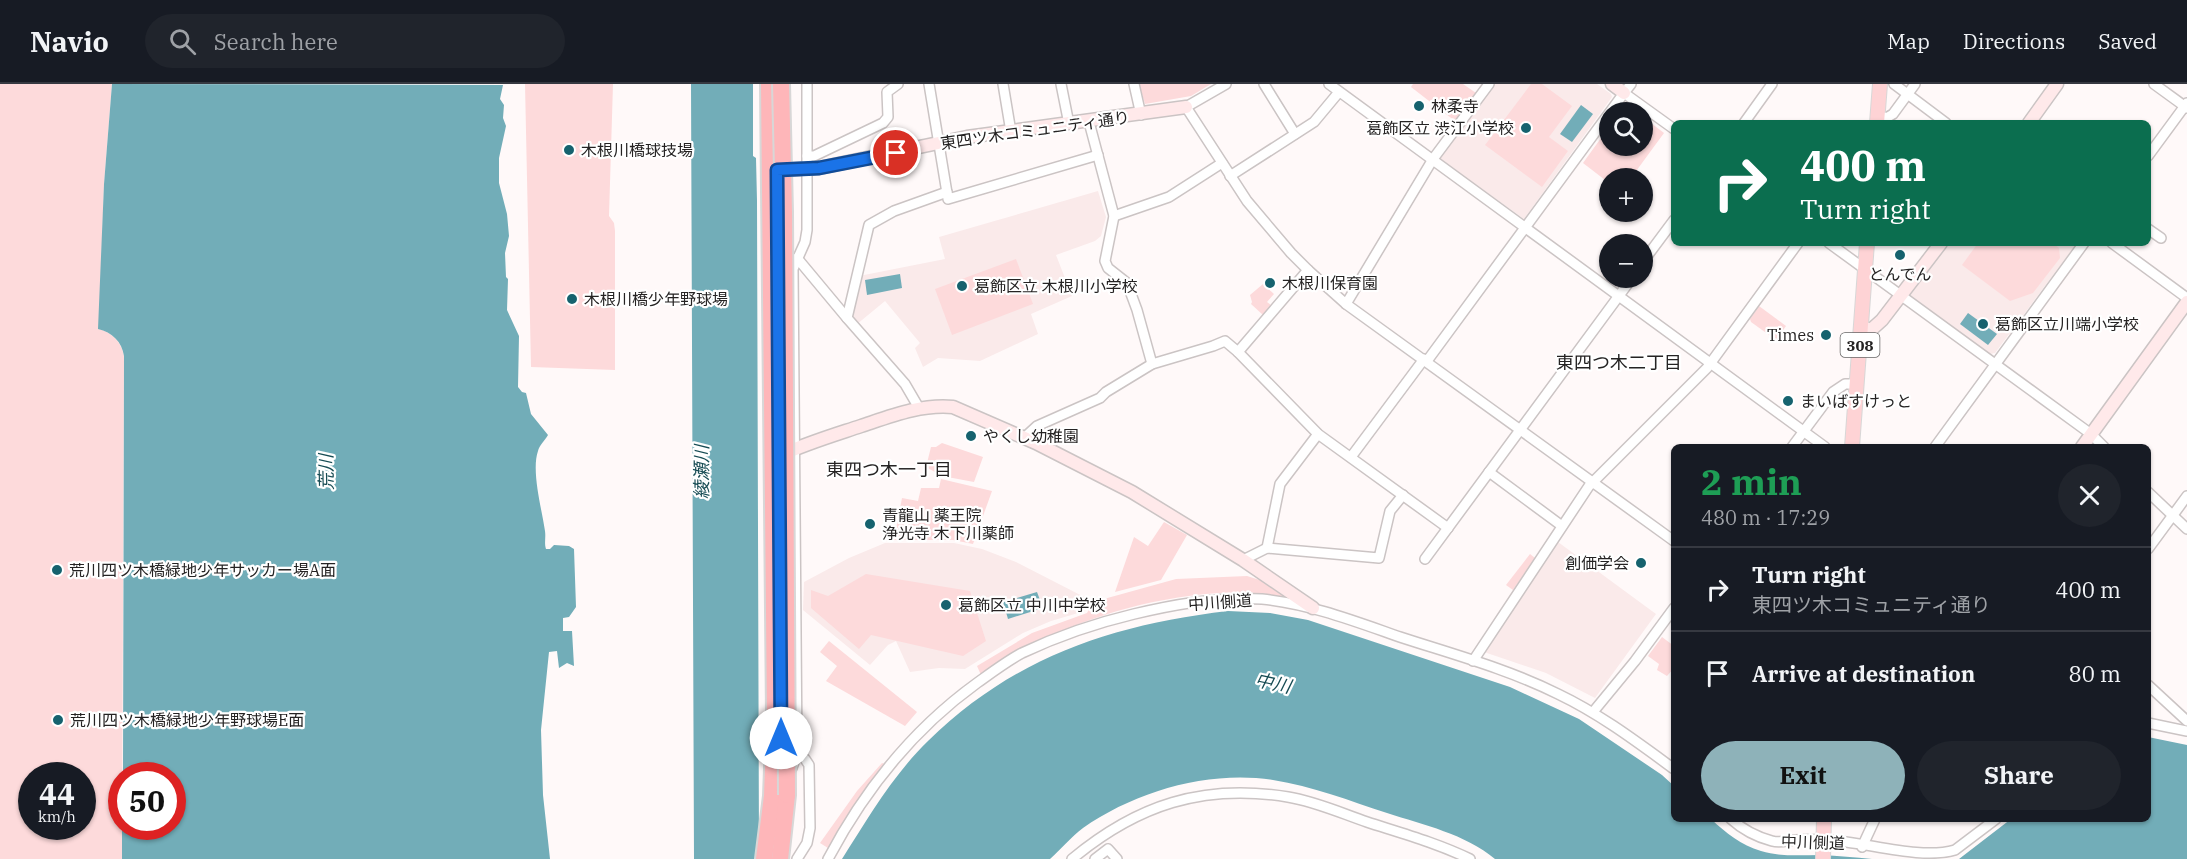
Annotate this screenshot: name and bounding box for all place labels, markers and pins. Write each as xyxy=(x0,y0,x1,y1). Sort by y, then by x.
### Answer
place label: 林柔寺 xyxy=(1431,96,1479,116)
marker: 林柔寺 xyxy=(1412,99,1426,113)
place label: 葛飾区立 渋江小学校 xyxy=(1366,118,1514,138)
marker: 葛飾区立 渋江小学校 xyxy=(1519,121,1533,135)
pin xyxy=(870,127,921,178)
place label: 木根川橋球技場 xyxy=(581,140,693,160)
marker: 木根川橋球技場 xyxy=(562,143,576,157)
marker: とんでん xyxy=(1893,248,1907,262)
place label: とんでん xyxy=(1868,264,1932,284)
place label: 木根川保育園 xyxy=(1282,273,1378,293)
place label: 葛飾区立 木根川小学校 xyxy=(974,276,1138,296)
marker: 木根川保育園 xyxy=(1263,276,1277,290)
marker: 葛飾区立 木根川小学校 xyxy=(955,279,969,293)
place label: 木根川橋少年野球場 xyxy=(584,289,728,309)
marker: 木根川橋少年野球場 xyxy=(565,292,579,306)
place label: 葛飾区立川端小学校 xyxy=(1995,314,2139,334)
marker: 葛飾区立川端小学校 xyxy=(1976,317,1990,331)
place label: Times xyxy=(1767,325,1814,345)
marker: Times xyxy=(1819,328,1833,342)
place label: まいばすけっと xyxy=(1800,391,1912,411)
marker: まいばすけっと xyxy=(1781,394,1795,408)
place label: やくし幼稚園 xyxy=(983,426,1079,446)
marker: やくし幼稚園 xyxy=(964,429,978,443)
place label: 青龍山 薬王院 浄光寺 木下川薬師 xyxy=(882,505,1014,543)
marker: 青龍山 薬王院 浄光寺 木下川薬師 xyxy=(863,517,877,531)
place label: 創価学会 xyxy=(1565,553,1629,573)
marker: 創価学会 xyxy=(1634,556,1648,570)
place label: 荒川四ツ木橋緑地少年サッカー場A面 xyxy=(69,560,336,580)
marker: 荒川四ツ木橋緑地少年サッカー場A面 xyxy=(50,563,64,577)
place label: 葛飾区立 中川中学校 xyxy=(958,595,1106,615)
marker: 葛飾区立 中川中学校 xyxy=(939,598,953,612)
place label: 荒川四ツ木橋緑地少年野球場E面 xyxy=(70,710,304,730)
marker: 荒川四ツ木橋緑地少年野球場E面 xyxy=(51,713,65,727)

